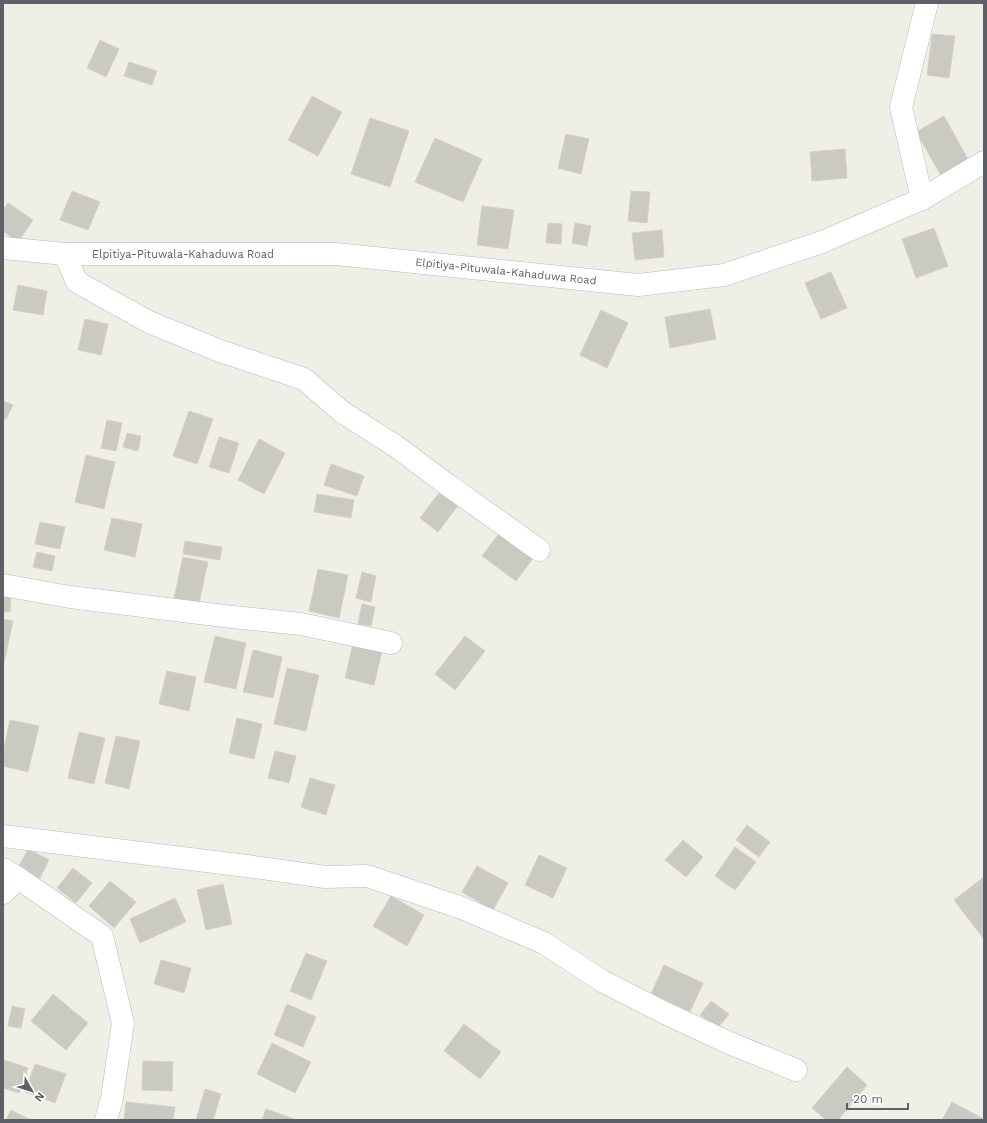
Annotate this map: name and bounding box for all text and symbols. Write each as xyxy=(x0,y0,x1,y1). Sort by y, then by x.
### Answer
street label: Elpitiya-Pituwala-Kahaduwa Road xyxy=(92,248,274,261)
street label: Elpitiya-Pituwala-Kahaduwa Road xyxy=(415,256,597,287)
north arrow xyxy=(12,1071,52,1111)
scale bar xyxy=(847,1085,908,1111)
text: N xyxy=(32,1090,47,1104)
text: 20 m xyxy=(853,1092,883,1106)

